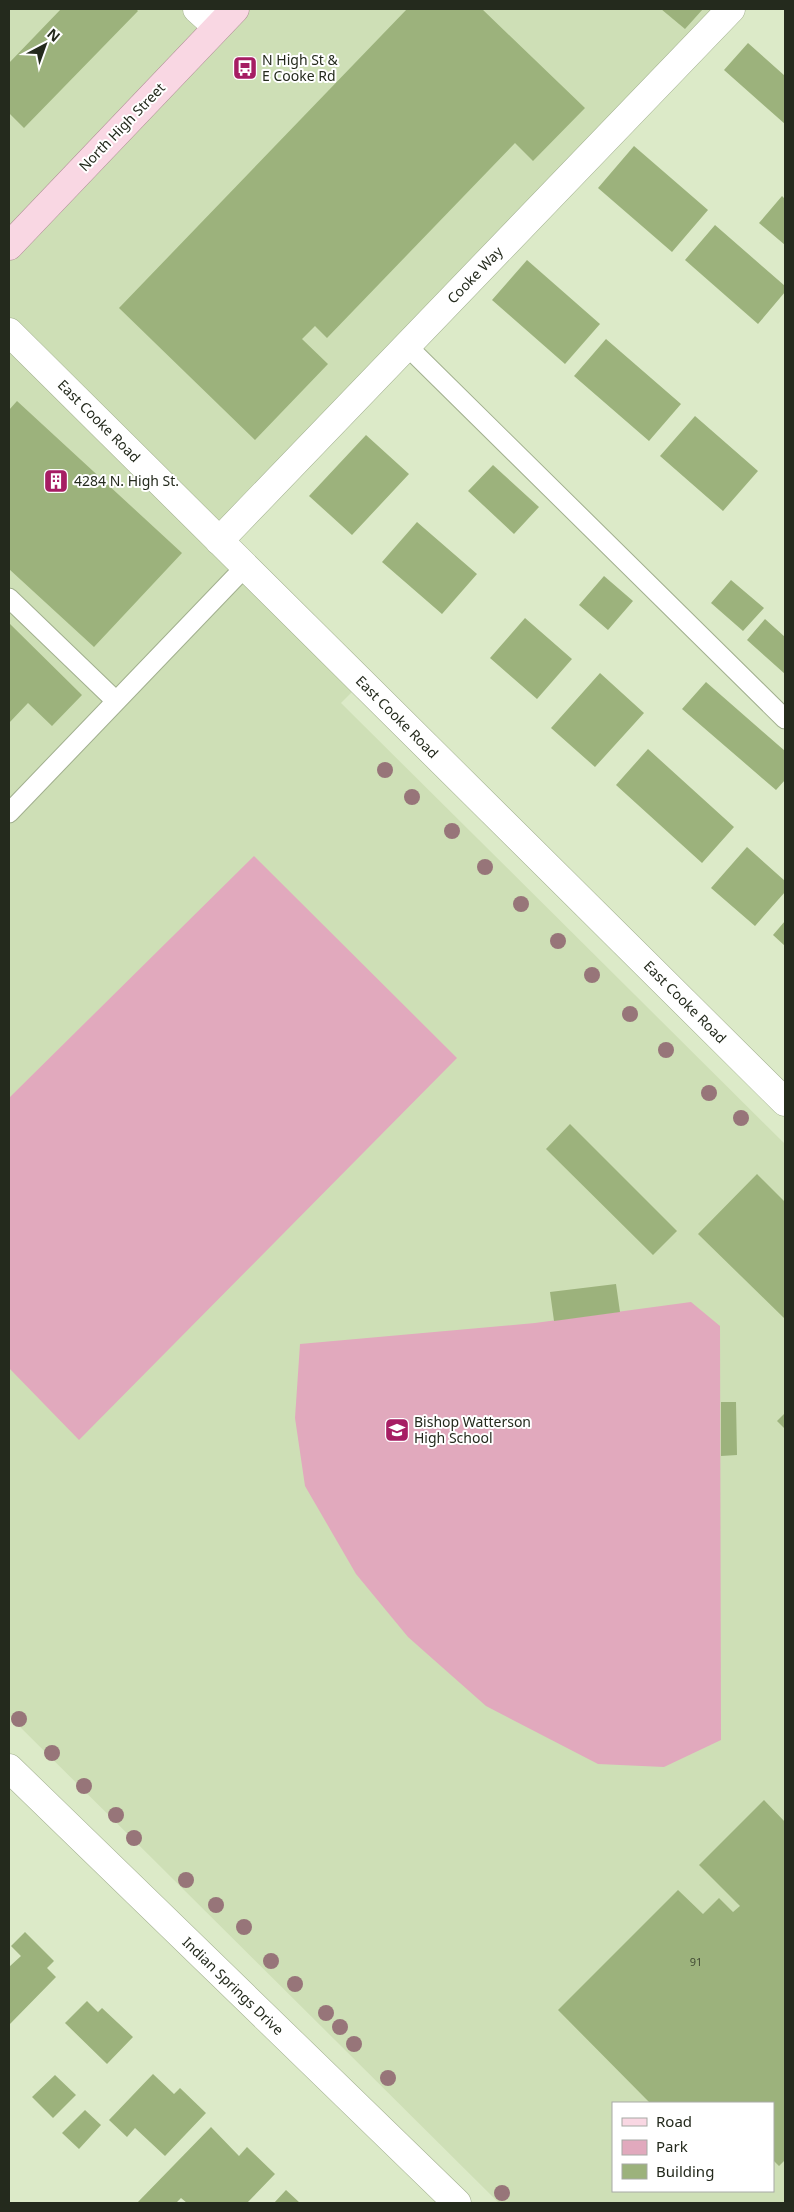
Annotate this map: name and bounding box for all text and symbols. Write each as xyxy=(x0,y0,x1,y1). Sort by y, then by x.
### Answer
north arrow xyxy=(20,20,70,70)
text: N xyxy=(43,24,64,46)
place label: N High St & E Cooke Rd xyxy=(262,50,339,85)
bus stop icon: N High St & E Cooke Rd xyxy=(232,55,258,81)
street label: North High Street xyxy=(74,78,169,175)
street label: Cooke Way xyxy=(443,241,507,307)
street label: East Cooke Road xyxy=(54,375,145,466)
building icon: 4284 N. High St. xyxy=(43,468,69,494)
place label: 4284 N. High St. xyxy=(74,471,179,490)
street label: East Cooke Road xyxy=(352,671,443,762)
street label: East Cooke Road xyxy=(640,956,731,1047)
place label: Bishop Watterson High School xyxy=(414,1412,531,1447)
school or university icon: Bishop Watterson High School xyxy=(384,1417,410,1443)
street label: Indian Springs Drive xyxy=(179,1932,288,2039)
house number: 91 xyxy=(690,1954,702,1969)
legend xyxy=(612,2102,774,2192)
text: Road xyxy=(656,2111,692,2131)
text: Park xyxy=(656,2136,688,2156)
text: Building xyxy=(656,2161,714,2181)

